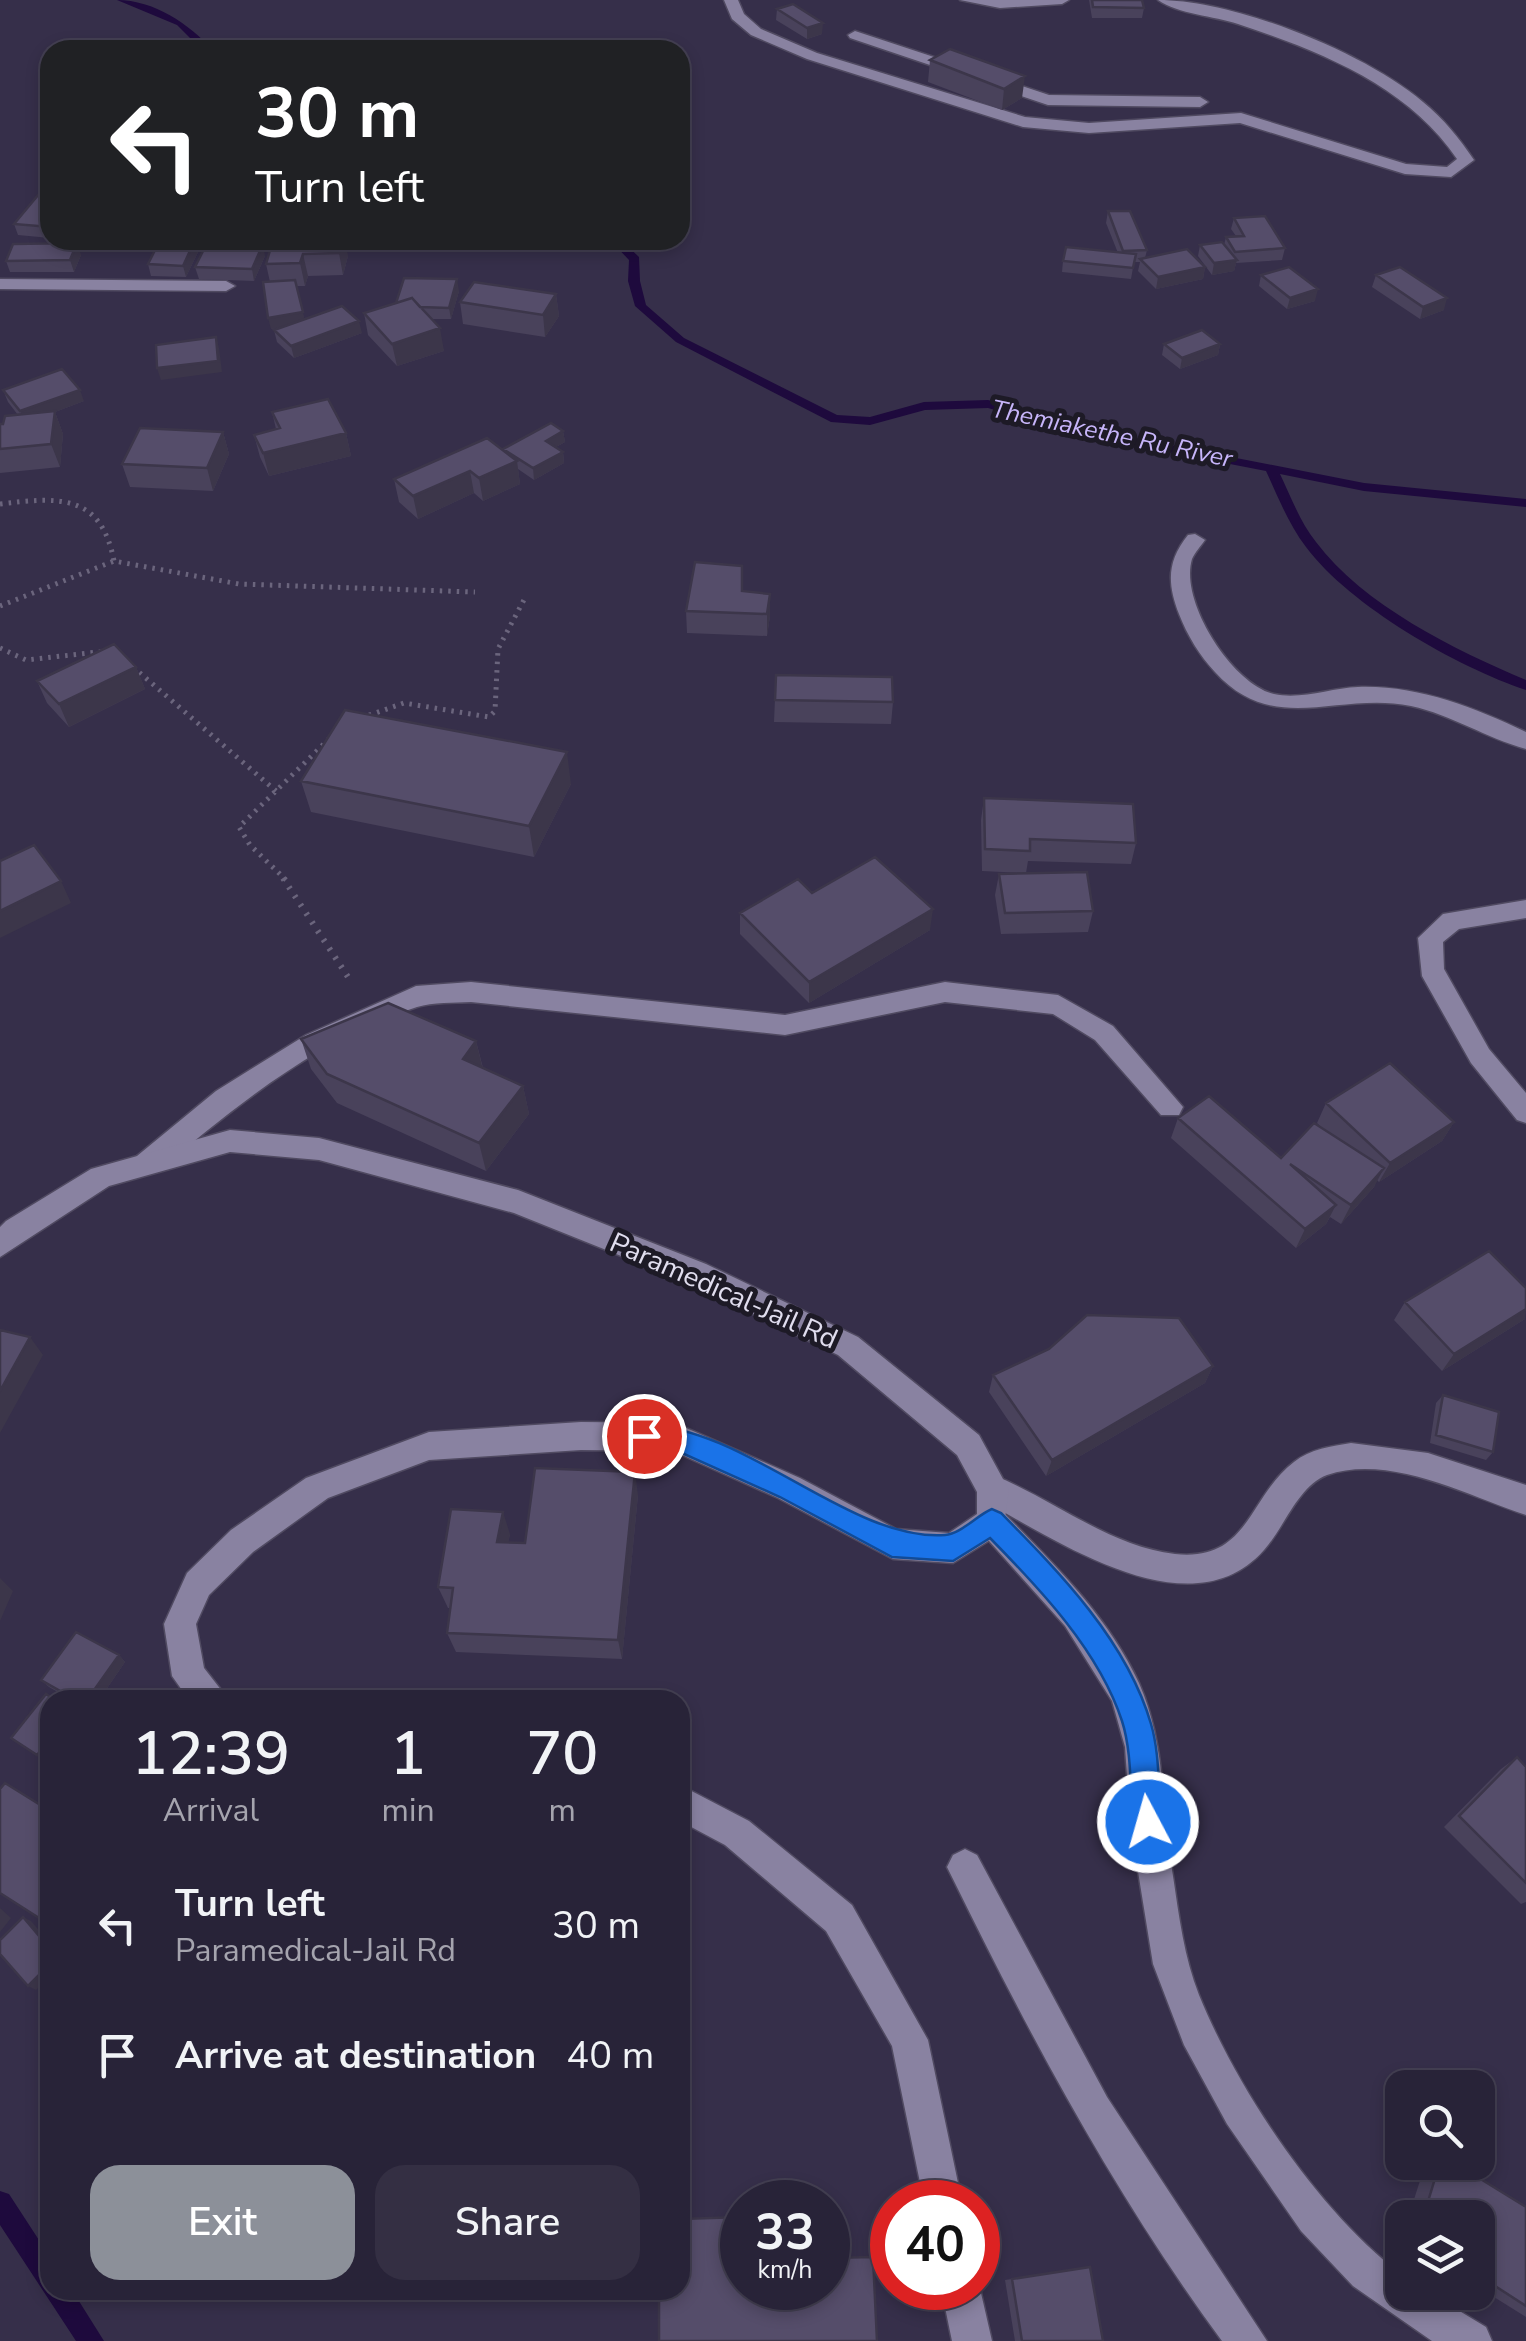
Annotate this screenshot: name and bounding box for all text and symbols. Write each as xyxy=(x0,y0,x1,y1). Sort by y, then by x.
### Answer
text: 30 m xyxy=(255,66,419,162)
icon: left xyxy=(90,80,220,210)
text: Turn left xyxy=(255,157,424,218)
water label: Themiakethe Ru River xyxy=(988,392,1237,476)
street label: Paramedical-Jail Rd xyxy=(604,1224,844,1358)
pin xyxy=(602,1394,687,1479)
icon: arrive xyxy=(617,1409,672,1464)
text: 12:39 xyxy=(132,1713,290,1795)
text: 1 xyxy=(390,1713,426,1795)
text: 70 xyxy=(526,1713,598,1795)
position arrow xyxy=(1096,1770,1200,1874)
text: Arrival xyxy=(163,1789,259,1832)
text: min xyxy=(382,1789,435,1832)
text: m xyxy=(549,1789,576,1832)
text: Turn left xyxy=(175,1878,325,1929)
icon: left xyxy=(90,1898,145,1953)
text: 30 m xyxy=(552,1900,640,1951)
text: Paramedical-Jail Rd xyxy=(175,1929,456,1972)
icon: arrive xyxy=(90,2028,145,2083)
text: Arrive at destination xyxy=(175,2030,536,2081)
text: 40 m xyxy=(566,2030,654,2081)
map controls xyxy=(1385,2070,1495,2310)
button: search xyxy=(1385,2070,1495,2180)
button: Exit xyxy=(90,2165,355,2280)
button: Share xyxy=(375,2165,640,2280)
speed limit sign: 40 xyxy=(870,2180,1000,2310)
text: 33 xyxy=(755,2198,815,2267)
button: layers xyxy=(1385,2200,1495,2310)
text: km/h xyxy=(757,2253,813,2287)

